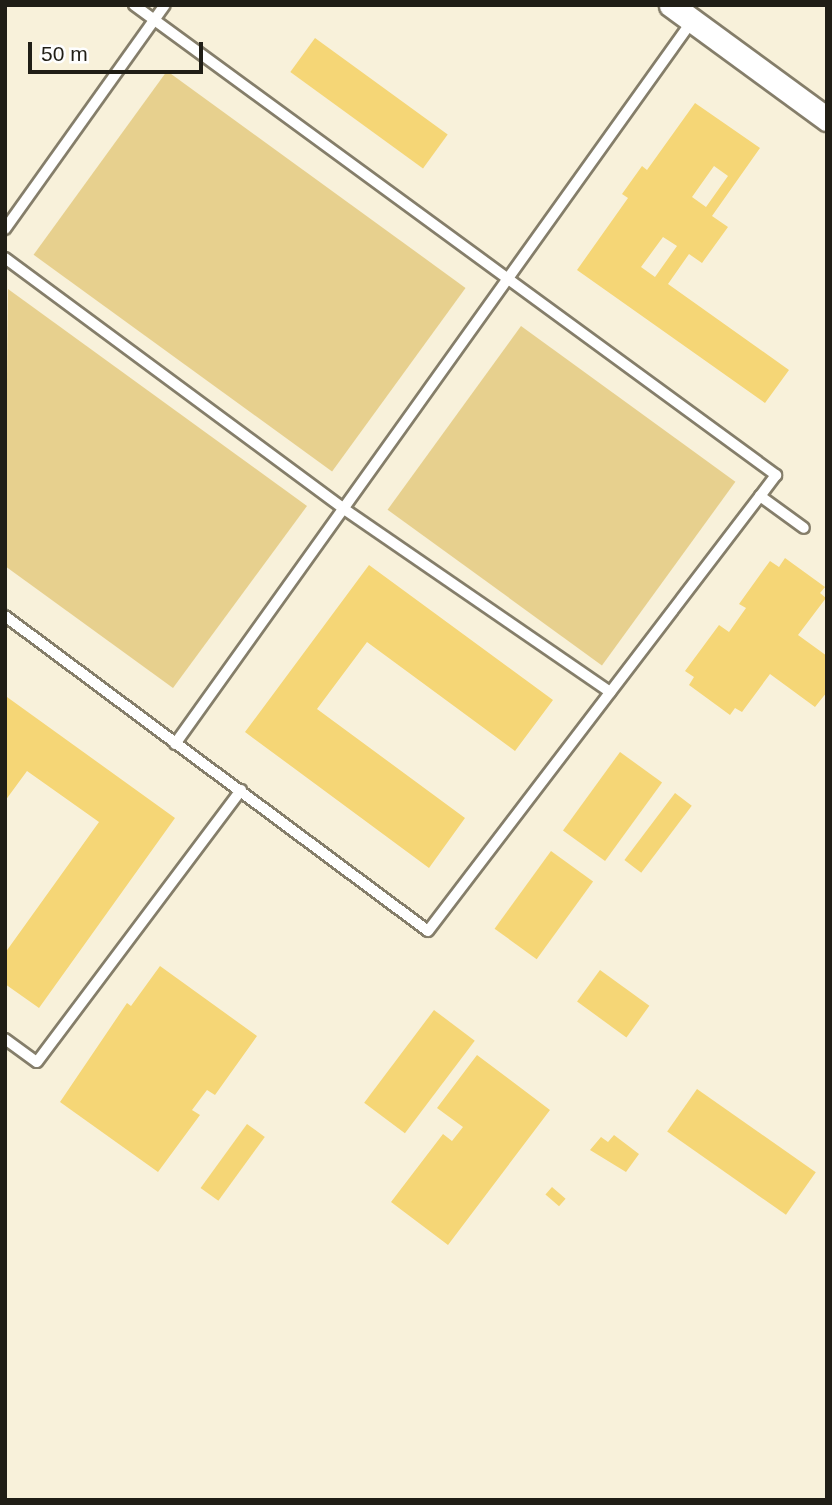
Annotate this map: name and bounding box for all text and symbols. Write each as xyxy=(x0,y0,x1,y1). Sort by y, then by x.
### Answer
scale bar xyxy=(32,28,206,72)
text: 50 m xyxy=(41,42,88,65)

